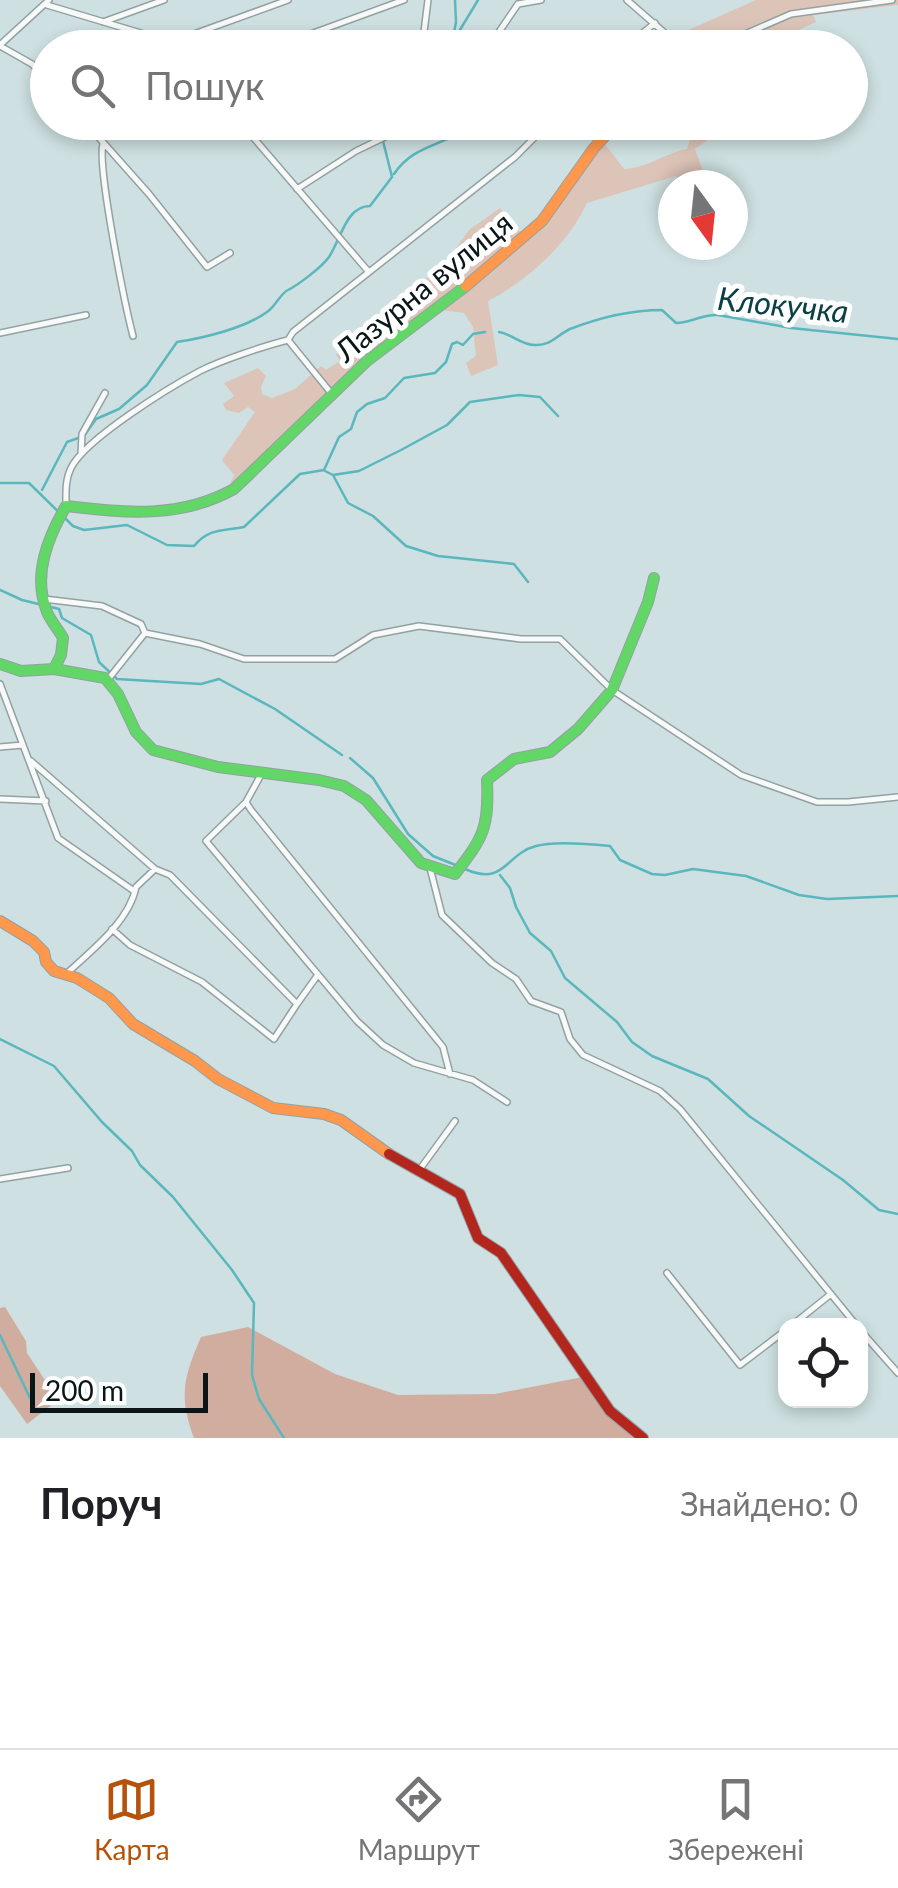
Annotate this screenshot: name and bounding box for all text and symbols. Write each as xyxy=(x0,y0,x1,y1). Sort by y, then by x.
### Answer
search box xyxy=(30,30,868,140)
icon: search xyxy=(65,58,120,113)
text: Пошук xyxy=(145,62,264,108)
north arrow xyxy=(658,170,748,260)
street label: Лазурна вулиця xyxy=(326,204,519,369)
water label: Клокучка xyxy=(716,278,850,330)
map controls xyxy=(778,1318,868,1408)
button: locate xyxy=(778,1318,868,1408)
scale bar xyxy=(30,1368,208,1412)
text: 200 m xyxy=(45,1373,124,1407)
text: Поруч xyxy=(40,1478,162,1528)
text: Знайдено: 0 xyxy=(680,1484,858,1523)
tab: Карта xyxy=(94,1772,170,1866)
tab: Маршрут xyxy=(358,1772,480,1866)
tab: Збережені xyxy=(668,1772,804,1866)

